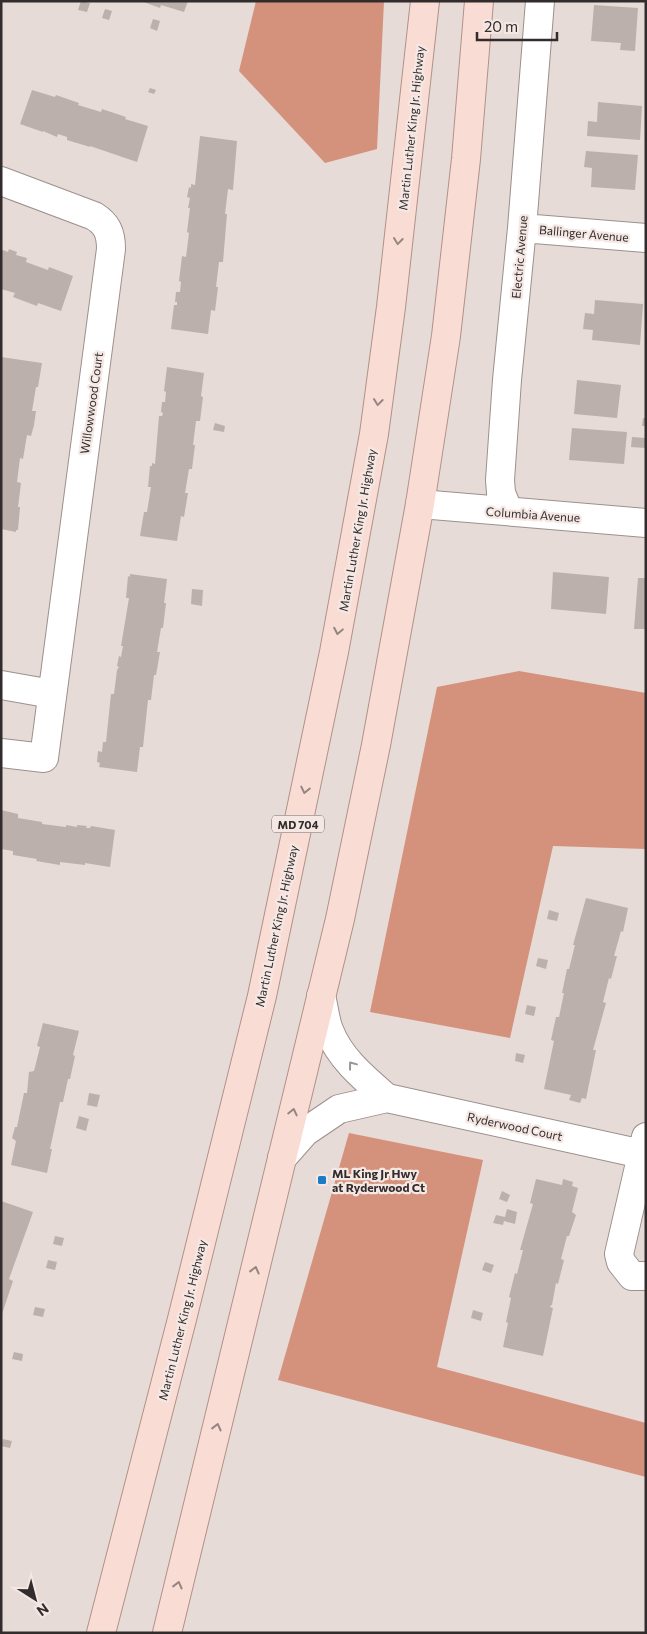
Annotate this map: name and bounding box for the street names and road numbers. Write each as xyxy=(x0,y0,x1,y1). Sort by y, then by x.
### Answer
street label: Martin Luther King Jr. Highway xyxy=(395,45,428,211)
street label: Electric Avenue xyxy=(508,215,530,299)
street label: Ballinger Avenue xyxy=(539,222,629,244)
street label: Willowwood Court xyxy=(77,351,105,455)
street label: Martin Luther King Jr. Highway xyxy=(336,447,379,613)
street label: Columbia Avenue xyxy=(485,504,581,524)
road number: MD 704 xyxy=(272,816,324,832)
street label: Martin Luther King Jr. Highway xyxy=(252,844,301,1008)
street label: Ryderwood Court xyxy=(466,1109,564,1143)
street label: Martin Luther King Jr. Highway xyxy=(155,1238,210,1402)

